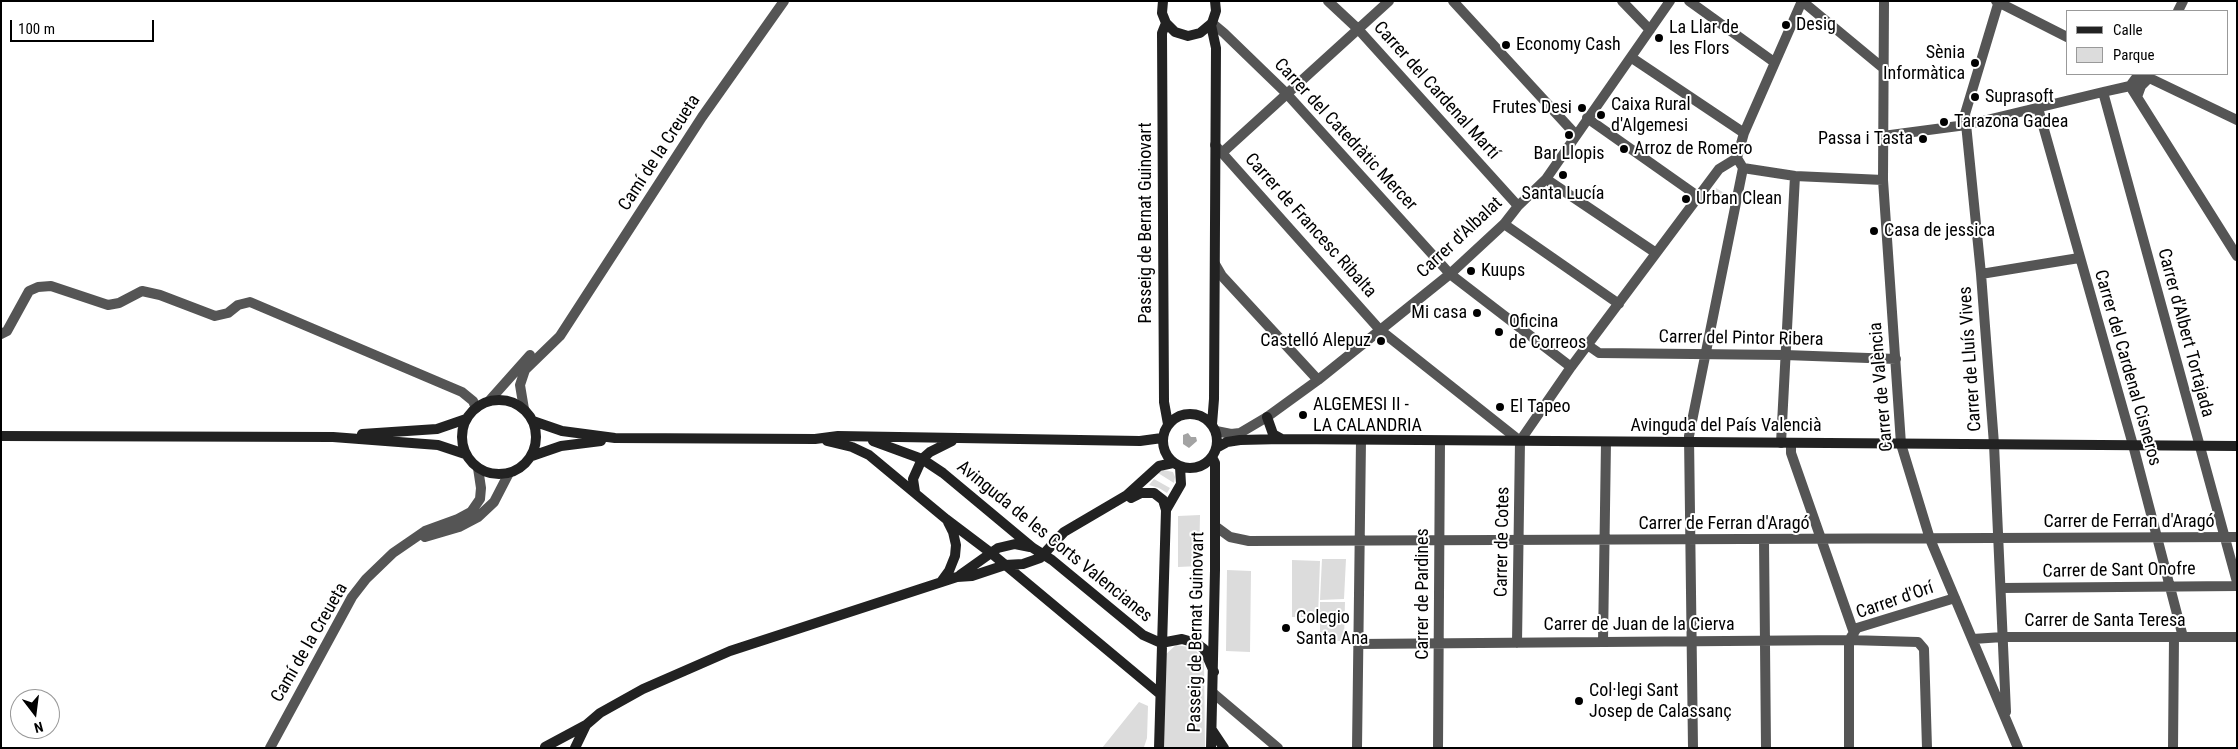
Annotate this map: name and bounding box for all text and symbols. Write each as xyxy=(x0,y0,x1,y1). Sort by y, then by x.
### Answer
scale bar xyxy=(12,10,156,42)
legend xyxy=(2066,10,2228,75)
place label: Desig xyxy=(1796,14,1836,36)
place label: La Llar de les Flors xyxy=(1669,17,1739,59)
street label: Carrer del Cardenal Martí xyxy=(1368,18,1504,164)
marker: Desig xyxy=(1780,19,1792,31)
text: 100 m xyxy=(18,20,55,38)
text: Calle xyxy=(2113,21,2143,39)
marker: La Llar de les Flors xyxy=(1653,32,1665,44)
place label: Economy Cash xyxy=(1516,34,1621,56)
marker: Economy Cash xyxy=(1500,39,1512,51)
place label: Sènia Informàtica xyxy=(1883,42,1965,84)
text: Parque xyxy=(2113,46,2155,64)
street label: Carrer del Catedràtic Mercer xyxy=(1269,54,1421,216)
marker: Sènia Informàtica xyxy=(1969,57,1981,69)
place label: Suprasoft xyxy=(1985,86,2054,108)
street label: Camí de la Creueta xyxy=(614,91,706,215)
marker: Suprasoft xyxy=(1969,91,1981,103)
place label: Caixa Rural d'Algemesi xyxy=(1611,94,1691,136)
place label: Frutes Desi xyxy=(1492,97,1572,119)
marker: Frutes Desi xyxy=(1576,102,1588,114)
marker: Caixa Rural d'Algemesi xyxy=(1595,109,1607,121)
place label: Tarazona Gadea xyxy=(1954,111,2068,133)
marker: Tarazona Gadea xyxy=(1938,116,1950,128)
street label: Passeig de Bernat Guinovart xyxy=(1135,122,1157,324)
place label: Passa i Tasta xyxy=(1818,128,1913,150)
marker: Bar Llopis xyxy=(1563,129,1575,141)
marker: Passa i Tasta xyxy=(1917,133,1929,145)
place label: Arroz de Romero xyxy=(1634,138,1753,160)
place label: Bar Llopis xyxy=(1533,143,1605,165)
marker: Arroz de Romero xyxy=(1618,143,1630,155)
street label: Carrer de Francesc Ribalta xyxy=(1239,149,1381,303)
marker: Santa Lucía xyxy=(1557,169,1569,181)
place label: Santa Lucía xyxy=(1522,183,1604,205)
place label: Urban Clean xyxy=(1696,188,1782,210)
street label: Carrer d'Albalat xyxy=(1413,193,1507,283)
marker: Urban Clean xyxy=(1680,193,1692,205)
place label: Casa de jessica xyxy=(1884,220,1995,242)
marker: Casa de jessica xyxy=(1868,225,1880,237)
street label: Carrer d'Albert Tortajada xyxy=(2152,246,2218,420)
place label: Kuups xyxy=(1481,260,1525,282)
marker: Kuups xyxy=(1465,265,1477,277)
street label: Carrer del Cardenal Cisneros xyxy=(2089,268,2165,468)
street label: Carrer de Lluís Vives xyxy=(1955,286,1987,432)
place label: Mi casa xyxy=(1411,302,1467,324)
marker: Mi casa xyxy=(1471,307,1483,319)
place label: Oficina de Correos xyxy=(1509,311,1586,354)
street label: Carrer de València xyxy=(1866,321,1898,453)
marker: Oficina de Correos xyxy=(1493,326,1505,338)
street label: Carrer del Pintor Ribera xyxy=(1658,327,1824,351)
place label: Castelló Alepuz xyxy=(1260,330,1371,352)
marker: Castelló Alepuz xyxy=(1375,335,1387,347)
place label: ALGEMESI II - LA CALANDRIA xyxy=(1313,394,1422,436)
place label: El Tapeo xyxy=(1510,396,1571,418)
marker: El Tapeo xyxy=(1494,401,1506,413)
marker: ALGEMESI II - LA CALANDRIA xyxy=(1297,409,1309,421)
street label: Avinguda del País Valencià xyxy=(1630,415,1822,437)
street label: Avinguda de les Corts Valencianes xyxy=(952,457,1156,627)
street label: Carrer de Cotes xyxy=(1491,487,1515,597)
street label: Carrer de Ferran d'Aragó xyxy=(2043,511,2215,533)
street label: Carrer de Ferran d'Aragó xyxy=(1638,513,1810,535)
street label: Carrer de Pardines xyxy=(1412,528,1434,660)
street label: Passeig de Bernat Guinovart xyxy=(1184,531,1210,733)
street label: Carrer de Sant Onofre xyxy=(2042,559,2196,583)
street label: Carrer d'Orí xyxy=(1854,578,1936,624)
street label: Camí de la Creueta xyxy=(267,580,353,706)
place label: Colegio Santa Ana xyxy=(1296,607,1368,650)
street label: Carrer de Santa Teresa xyxy=(2024,610,2186,632)
street label: Carrer de Juan de la Cierva xyxy=(1543,614,1735,636)
marker: Colegio Santa Ana xyxy=(1280,622,1292,634)
place label: Col·legi Sant Josep de Calassanç xyxy=(1589,680,1732,722)
north arrow xyxy=(10,689,60,739)
marker: Col·legi Sant Josep de Calassanç xyxy=(1573,695,1585,707)
text: N xyxy=(32,719,45,736)

